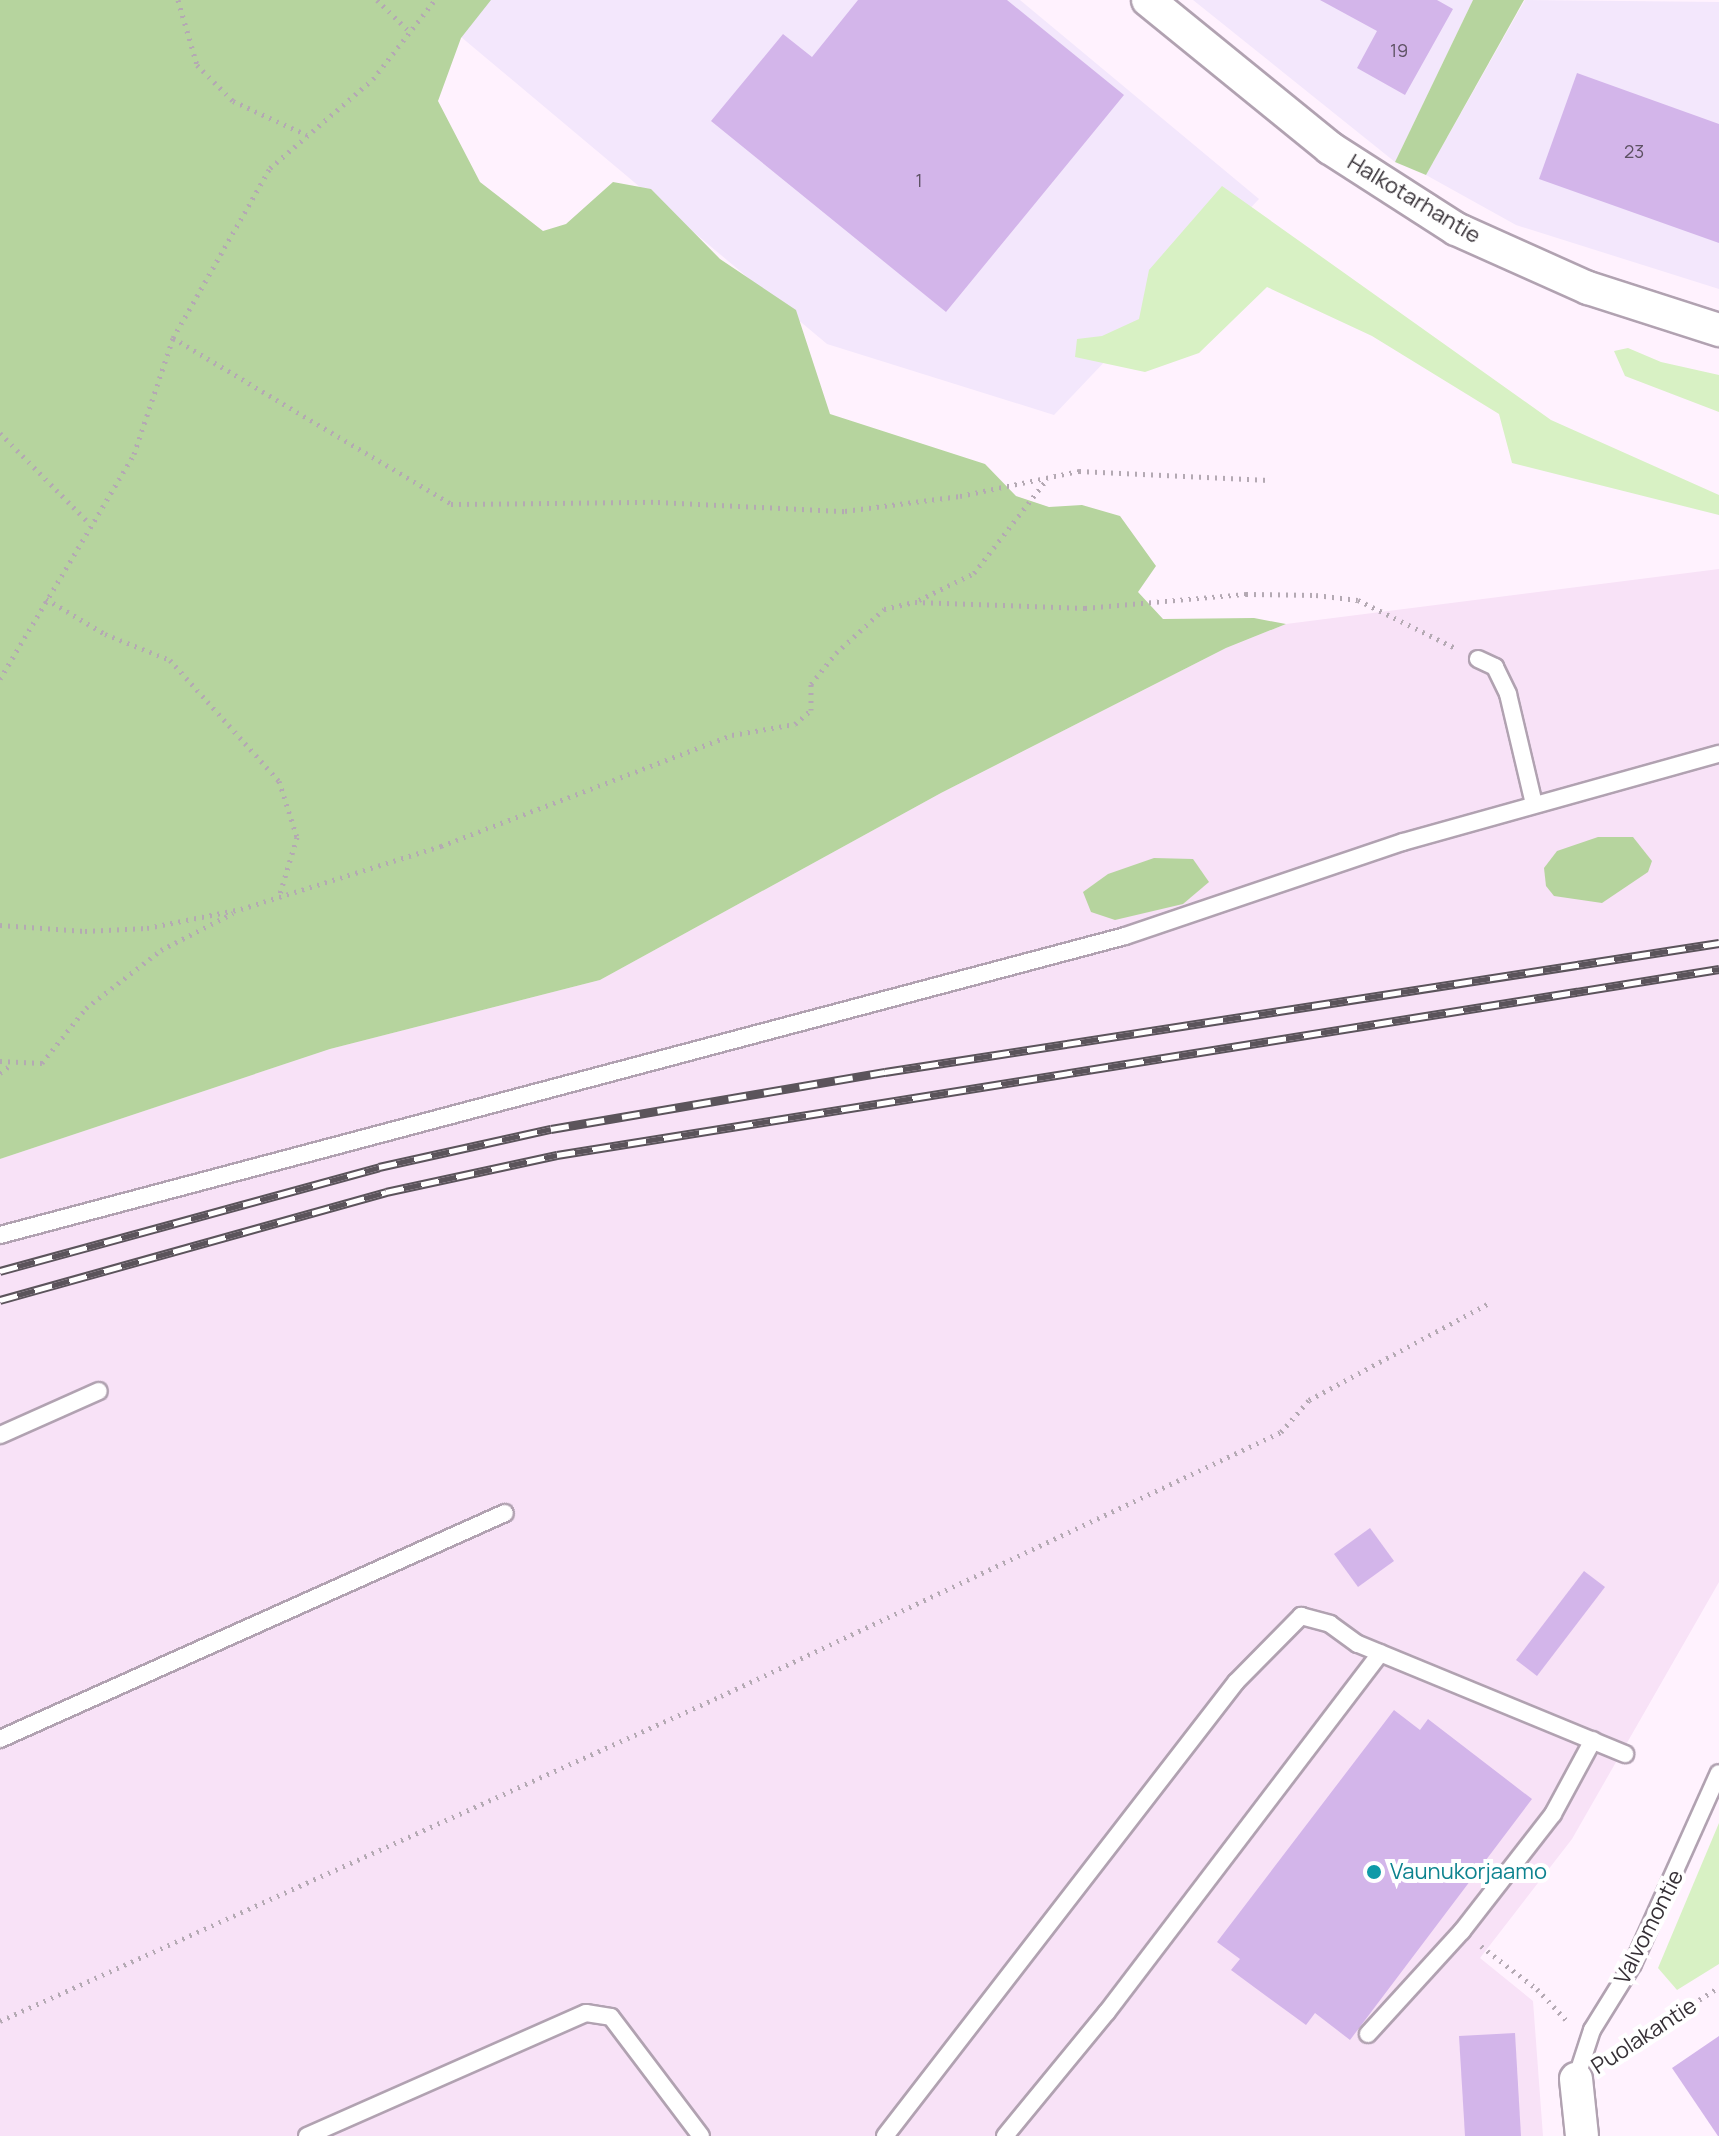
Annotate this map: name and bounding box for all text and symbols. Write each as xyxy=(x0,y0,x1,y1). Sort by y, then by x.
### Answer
house number: 19 xyxy=(1390,39,1408,61)
house number: 23 xyxy=(1624,140,1644,162)
street label: Halkotarhantie xyxy=(1343,149,1485,249)
house number: 1 xyxy=(915,169,923,191)
place label: Vaunukorjaamo xyxy=(1390,1859,1547,1885)
marker: Vaunukorjaamo xyxy=(1365,1863,1383,1881)
street label: Valvomontie xyxy=(1609,1865,1689,1989)
street label: Puolakantie xyxy=(1587,1992,1701,2080)

